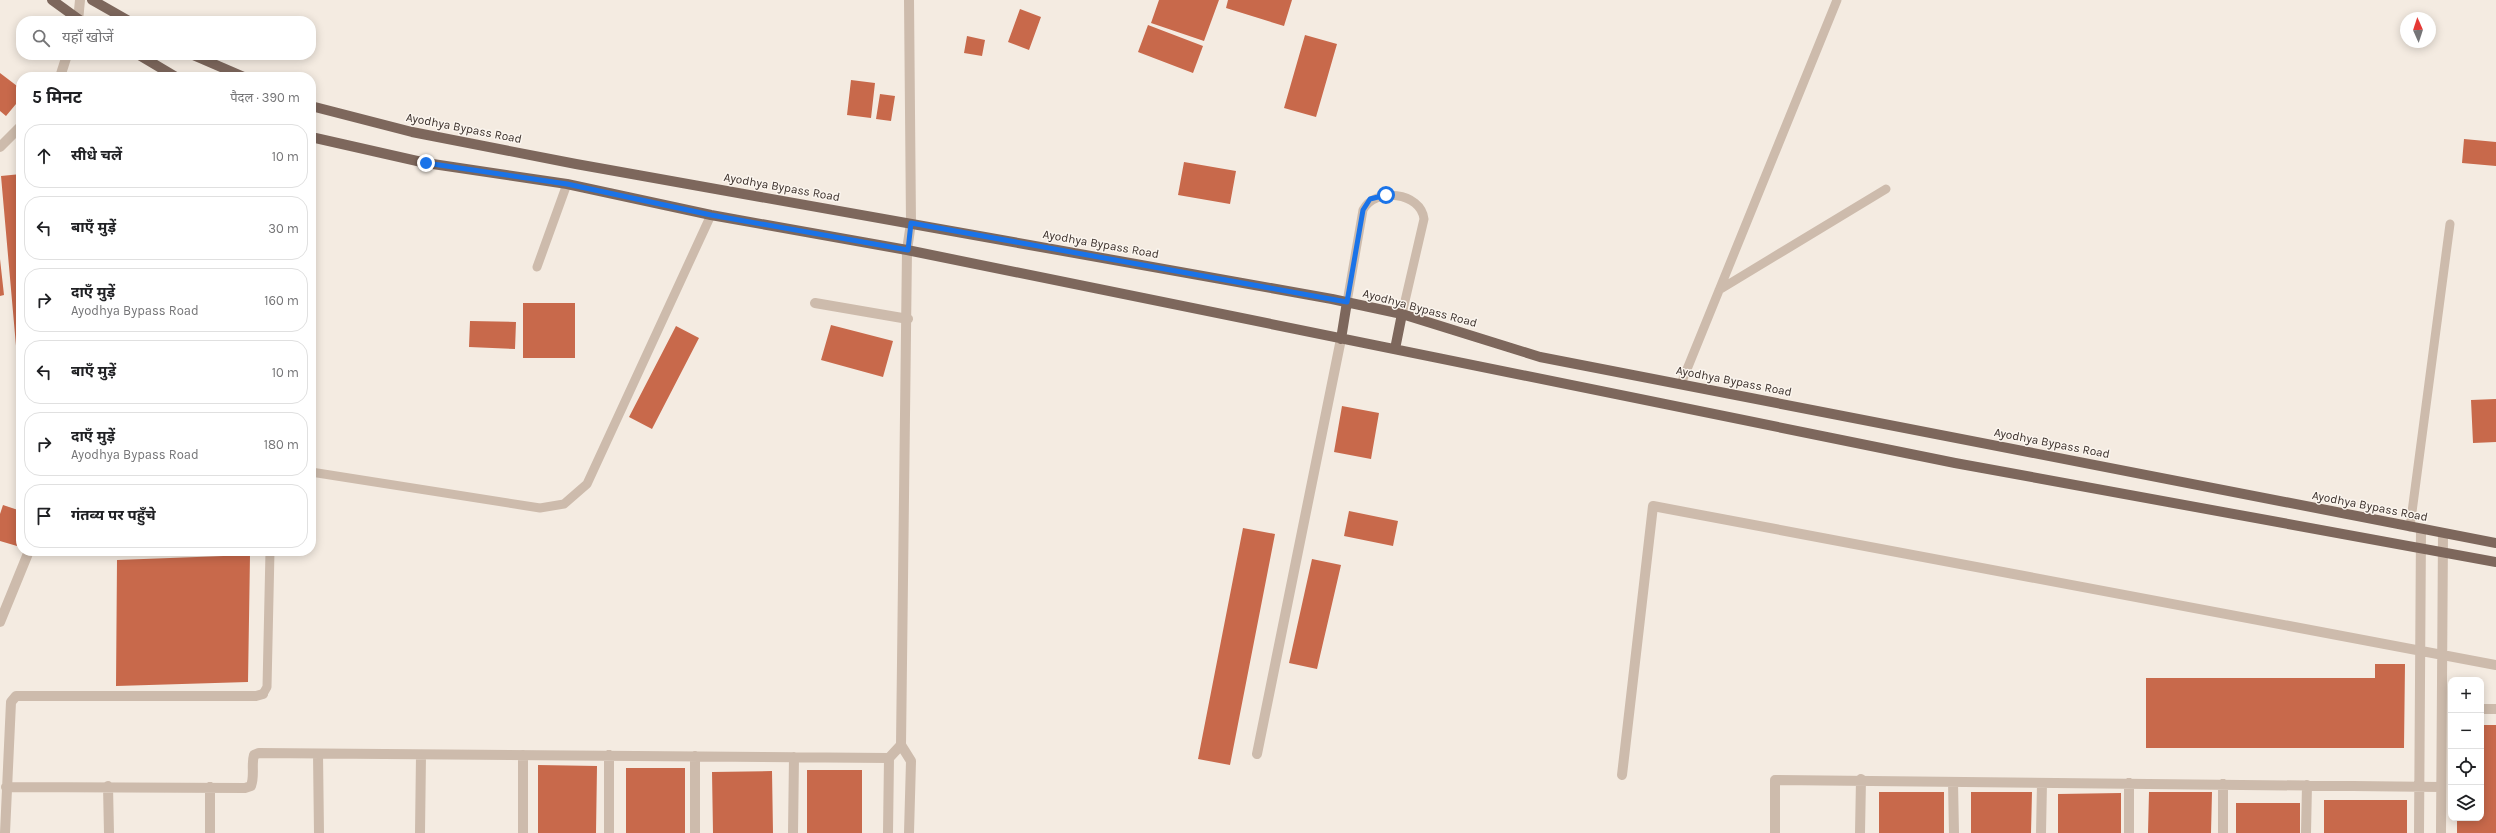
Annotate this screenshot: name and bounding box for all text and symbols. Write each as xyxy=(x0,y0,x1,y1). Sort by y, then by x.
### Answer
north arrow xyxy=(2400,12,2436,48)
search box xyxy=(16,16,316,60)
icon: search xyxy=(30,27,52,49)
text: यहाँ खोजें xyxy=(62,28,113,46)
text: 5 मिनट xyxy=(32,87,82,107)
text: पैदल · 390 m xyxy=(230,90,300,105)
street label: Ayodhya Bypass Road xyxy=(405,110,523,146)
icon: ahead xyxy=(33,145,55,167)
text: सीधे चलें xyxy=(71,146,122,164)
text: 10 m xyxy=(272,149,299,164)
route end xyxy=(417,154,435,172)
street label: Ayodhya Bypass Road xyxy=(723,170,841,204)
route start xyxy=(1377,186,1395,204)
icon: left xyxy=(33,217,55,239)
text: बाएँ मुड़ें xyxy=(71,218,116,236)
text: 30 m xyxy=(268,221,299,236)
street label: Ayodhya Bypass Road xyxy=(1042,227,1160,261)
text: दाएँ मुड़ें xyxy=(71,283,115,301)
street label: Ayodhya Bypass Road xyxy=(1361,286,1479,330)
icon: right xyxy=(33,289,55,311)
text: 160 m xyxy=(264,293,299,308)
text: Ayodhya Bypass Road xyxy=(71,303,199,318)
icon: left xyxy=(33,361,55,383)
text: बाएँ मुड़ें xyxy=(71,362,116,380)
street label: Ayodhya Bypass Road xyxy=(1675,363,1793,399)
text: 10 m xyxy=(272,365,299,380)
street label: Ayodhya Bypass Road xyxy=(1993,425,2111,461)
text: दाएँ मुड़ें xyxy=(71,427,115,445)
icon: right xyxy=(33,433,55,455)
text: 180 m xyxy=(264,437,299,452)
text: Ayodhya Bypass Road xyxy=(71,447,199,462)
street label: Ayodhya Bypass Road xyxy=(2311,488,2429,524)
icon: arrive xyxy=(33,505,55,527)
text: गंतव्य पर पहुँचे xyxy=(71,506,156,524)
map controls xyxy=(2448,677,2484,821)
button: + xyxy=(2448,677,2484,713)
button: − xyxy=(2448,713,2484,749)
button: locate xyxy=(2448,749,2484,785)
button: layers xyxy=(2448,785,2484,821)

